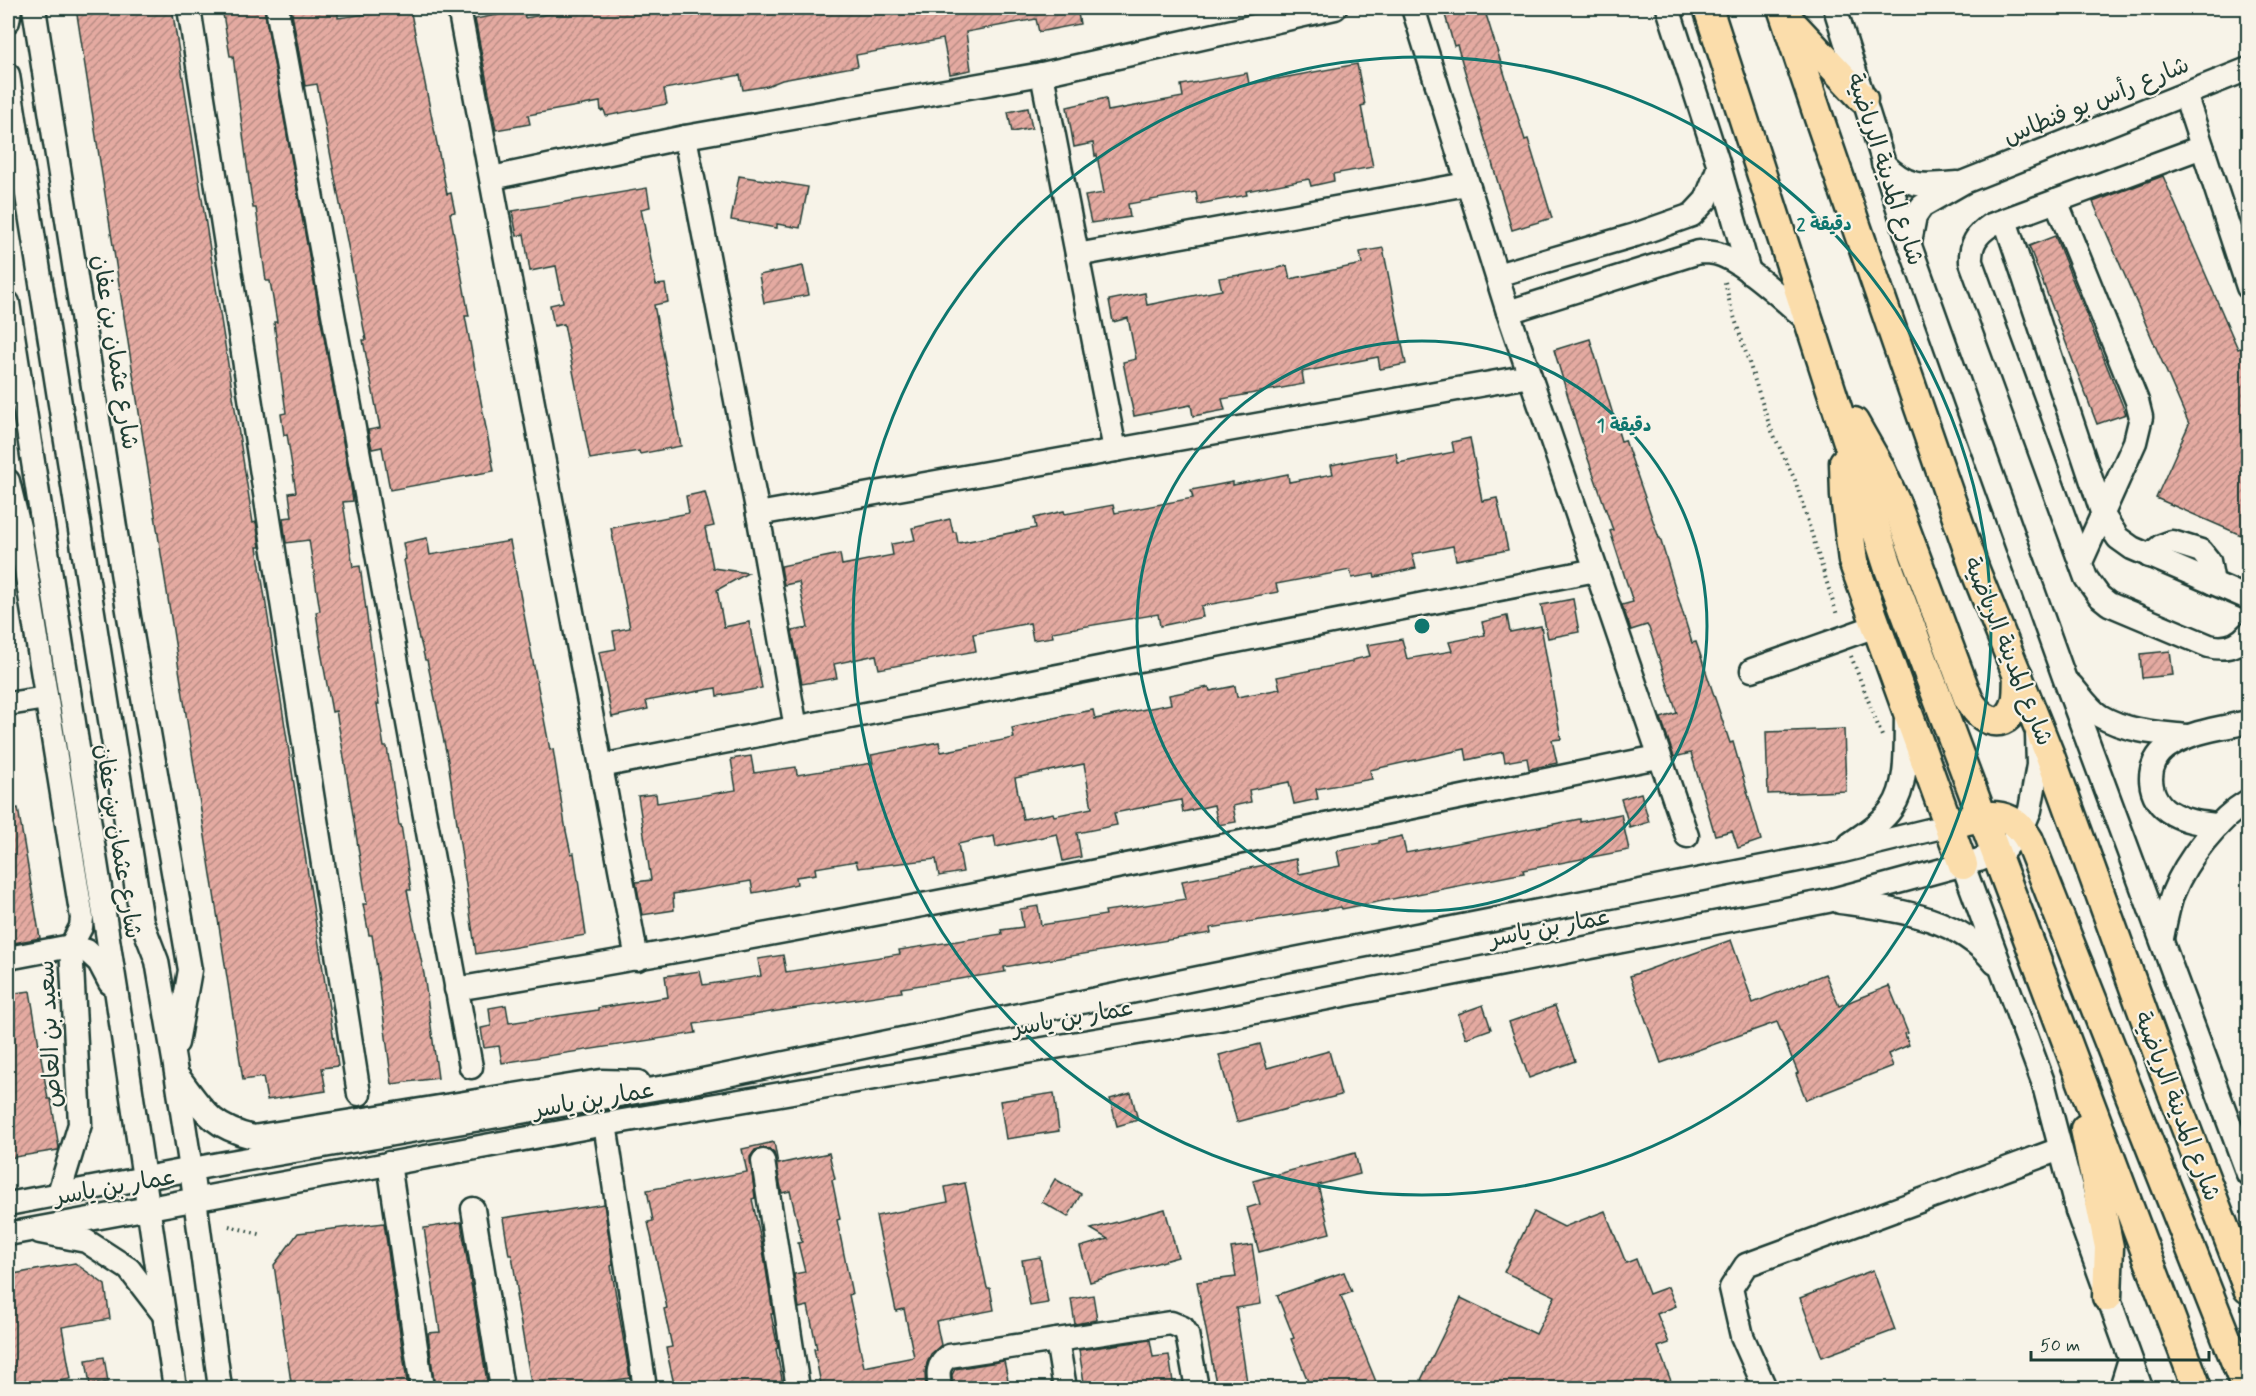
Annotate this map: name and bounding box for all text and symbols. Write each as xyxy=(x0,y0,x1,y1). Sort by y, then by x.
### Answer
street label: شارع رأس بو فنطاس xyxy=(1999,49,2194,153)
street label: شارع المدينة الرياضية xyxy=(1839,69,1930,270)
text: 2 دقيقة xyxy=(1796,213,1852,237)
street label: شارع عثمان بن عفان xyxy=(84,252,145,452)
text: 1 دقيقة xyxy=(1597,414,1651,438)
street label: شارع المدينة الرياضية xyxy=(1956,553,2060,751)
centre of rings xyxy=(1412,616,1432,636)
street label: شارع عثمان بن عفان xyxy=(87,741,148,941)
street label: عمار بن ياسر xyxy=(1485,901,1614,956)
street label: سعيد بن العاص xyxy=(31,959,70,1109)
street label: عمار بن ياسر xyxy=(1008,992,1137,1045)
street label: شارع المدينة الرياضية xyxy=(2126,1007,2227,1206)
street label: عمار بن ياسر xyxy=(529,1074,658,1127)
street label: عمار بن ياسر xyxy=(50,1161,179,1214)
scale bar xyxy=(2031,1324,2210,1362)
text: 50 m xyxy=(2040,1334,2080,1358)

